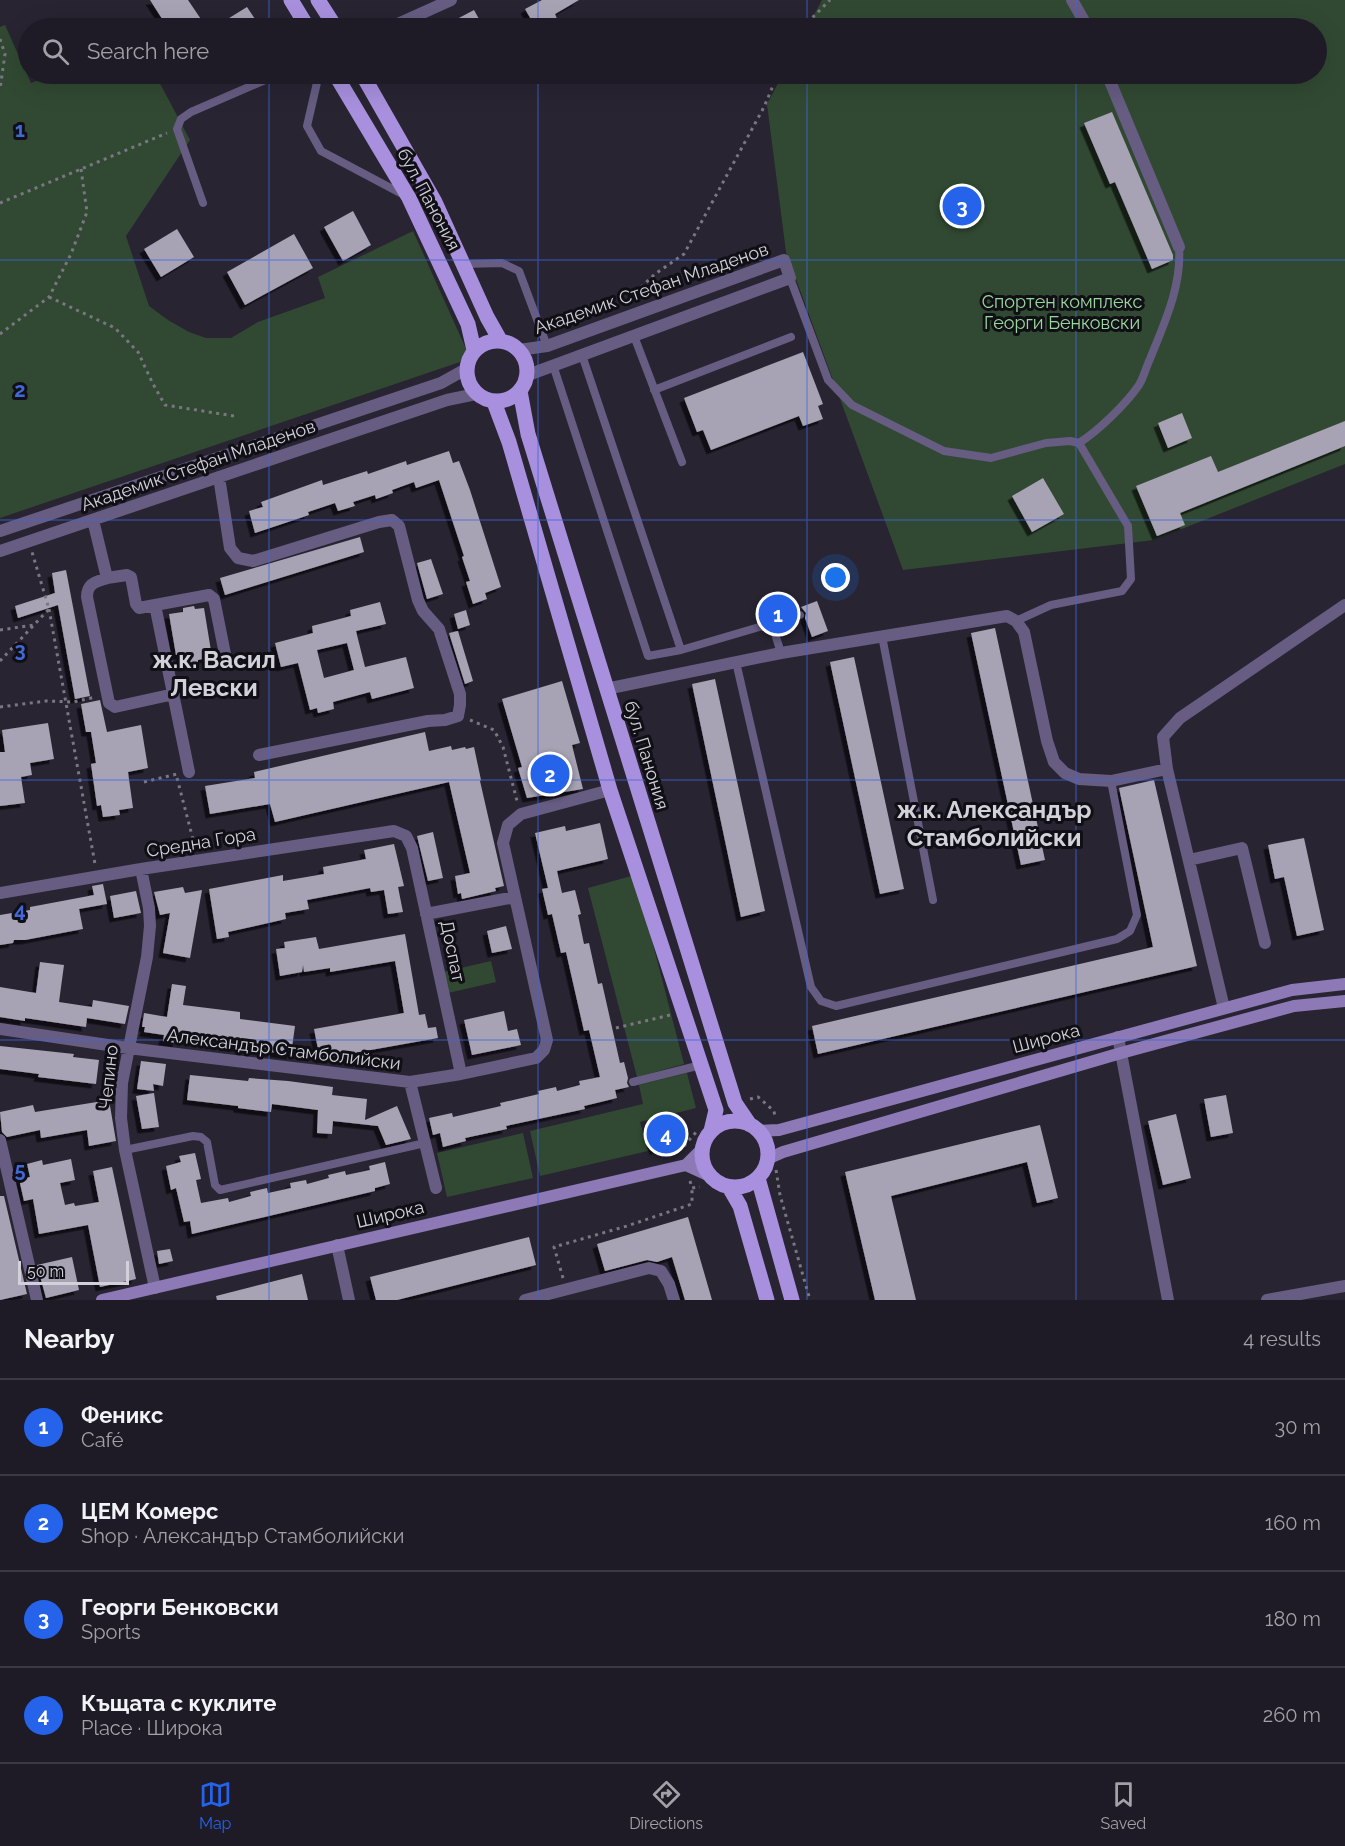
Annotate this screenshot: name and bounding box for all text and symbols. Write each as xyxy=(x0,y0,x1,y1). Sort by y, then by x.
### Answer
search box xyxy=(18,18,1327,84)
icon: search xyxy=(39,35,72,68)
text: Search here xyxy=(87,38,209,64)
text: 1 xyxy=(15,118,25,142)
street label: бул. Панония xyxy=(393,144,465,254)
pin: 3 xyxy=(942,184,982,228)
street label: Академик Стефан Младенов xyxy=(531,238,771,338)
park label: Спортен комплекс Георги Бенковски xyxy=(982,291,1142,333)
text: 2 xyxy=(14,378,26,402)
street label: Академик Стефан Младенов xyxy=(78,415,318,515)
your location xyxy=(821,563,850,592)
pin: 1 xyxy=(758,592,798,636)
text: 3 xyxy=(14,638,26,662)
district label: ж.к. Васил Левски xyxy=(152,645,276,702)
street label: бул. Панония xyxy=(620,698,674,812)
pin: 2 xyxy=(530,752,570,796)
district label: ж.к. Александър Стамболийски xyxy=(897,795,1091,852)
street label: Средна Гора xyxy=(145,823,257,861)
text: 4 xyxy=(14,898,26,922)
street label: Доспат xyxy=(436,918,470,984)
street label: Широка xyxy=(1010,1019,1082,1057)
street label: Александър Стамболийски xyxy=(166,1024,402,1074)
street label: Чепино xyxy=(94,1044,122,1110)
pin: 4 xyxy=(646,1112,686,1156)
text: 5 xyxy=(14,1158,26,1182)
street label: Широка xyxy=(354,1196,426,1232)
scale bar xyxy=(18,1258,129,1286)
text: 50 m xyxy=(27,1262,64,1281)
text: Nearby xyxy=(24,1324,114,1354)
text: 4 results xyxy=(1243,1327,1321,1351)
text: Феникс xyxy=(81,1402,164,1428)
text: 1 xyxy=(39,1415,48,1439)
text: 30 m xyxy=(1275,1415,1321,1439)
text: Café xyxy=(81,1428,124,1452)
text: ЦЕМ Комерс xyxy=(81,1498,218,1524)
text: 2 xyxy=(38,1511,49,1535)
text: 160 m xyxy=(1265,1511,1321,1535)
text: Shop · Александър Стамболийски xyxy=(81,1524,404,1548)
text: Георги Бенковски xyxy=(81,1594,279,1620)
text: 3 xyxy=(38,1607,49,1631)
text: 180 m xyxy=(1265,1607,1321,1631)
text: Sports xyxy=(81,1620,141,1644)
text: Къщата с куклите xyxy=(81,1690,276,1716)
text: 4 xyxy=(38,1703,49,1727)
text: 260 m xyxy=(1263,1703,1321,1727)
text: Place · Широка xyxy=(81,1716,223,1740)
tab: Map xyxy=(199,1778,232,1833)
tab: Directions xyxy=(629,1778,703,1833)
tab: Saved xyxy=(1100,1778,1146,1833)

